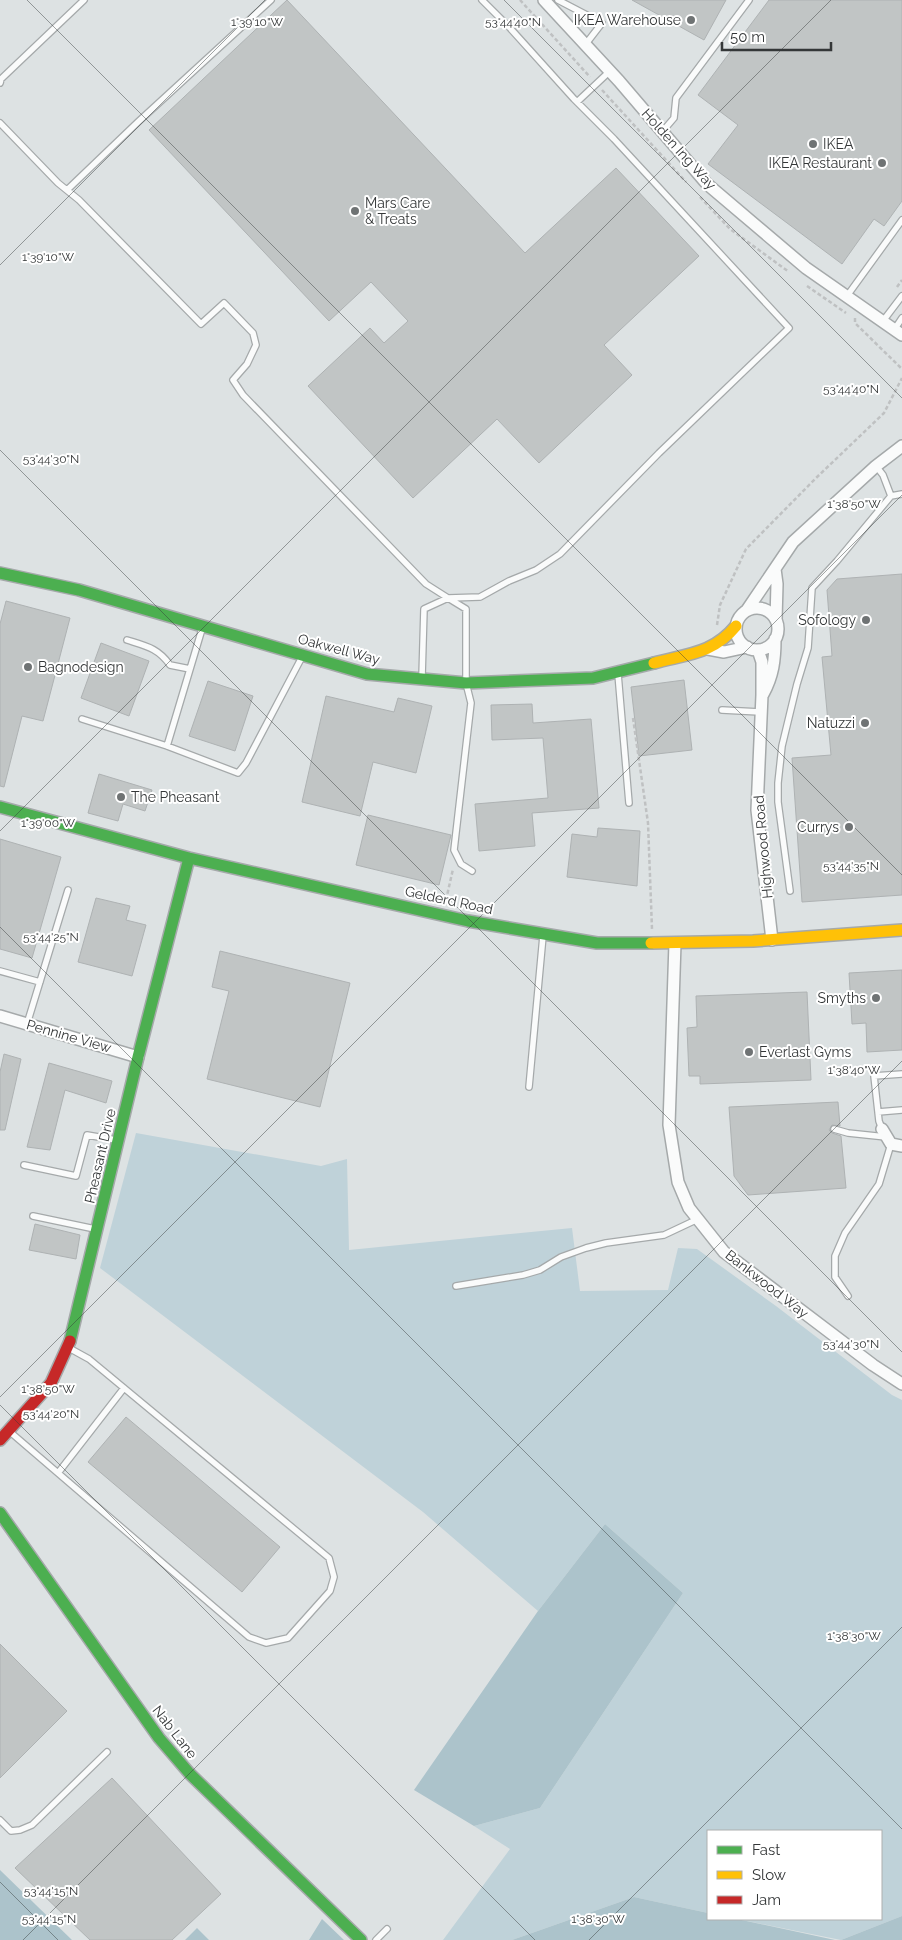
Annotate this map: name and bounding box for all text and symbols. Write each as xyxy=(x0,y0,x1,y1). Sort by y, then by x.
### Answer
place label: IKEA Warehouse xyxy=(574,12,681,28)
marker: IKEA Warehouse xyxy=(685,14,697,26)
text: 1°39'10"W xyxy=(231,15,283,29)
text: 53°44'40"N xyxy=(485,15,541,29)
scale bar xyxy=(722,20,831,52)
text: 50 m xyxy=(730,28,765,46)
street label: Holden Ing Way xyxy=(639,105,720,193)
place label: IKEA xyxy=(823,136,854,152)
marker: IKEA xyxy=(807,138,819,150)
place label: IKEA Restaurant xyxy=(769,155,872,171)
marker: IKEA Restaurant xyxy=(876,157,888,169)
place label: Mars Care & Treats xyxy=(365,195,430,227)
marker: Mars Care & Treats xyxy=(349,205,361,217)
text: 1°39'10"W xyxy=(22,250,74,264)
text: 53°44'40"N xyxy=(823,382,879,396)
text: 53°44'30"N xyxy=(23,452,79,466)
text: 1°38'50"W xyxy=(827,497,881,511)
place label: Sofology xyxy=(798,612,856,628)
marker: Sofology xyxy=(860,614,872,626)
street label: Oakwell Way xyxy=(296,630,382,668)
place label: Bagnodesign xyxy=(38,659,124,675)
marker: Bagnodesign xyxy=(22,661,34,673)
place label: Natuzzi xyxy=(807,715,855,731)
marker: Natuzzi xyxy=(859,717,871,729)
place label: The Pheasant xyxy=(131,789,220,805)
marker: The Pheasant xyxy=(115,791,127,803)
street label: Highwood Road xyxy=(751,795,775,899)
text: 1°39'00"W xyxy=(21,816,75,830)
place label: Currys xyxy=(797,819,839,835)
marker: Currys xyxy=(843,821,855,833)
text: 53°44'35"N xyxy=(823,859,879,873)
street label: Gelderd Road xyxy=(404,883,494,917)
text: 53°44'25"N xyxy=(23,930,79,944)
place label: Smyths xyxy=(818,990,866,1006)
marker: Smyths xyxy=(870,992,882,1004)
street label: Pennine View xyxy=(25,1016,114,1056)
place label: Everlast Gyms xyxy=(759,1044,851,1060)
marker: Everlast Gyms xyxy=(743,1046,755,1058)
text: 1°38'40"W xyxy=(828,1063,881,1077)
street label: Pheasant Drive xyxy=(81,1107,119,1205)
street label: Bankwood Way xyxy=(722,1247,812,1322)
text: 53°44'30"N xyxy=(823,1337,879,1351)
text: 1°38'50"W xyxy=(21,1382,75,1396)
text: 53°44'20"N xyxy=(23,1407,79,1421)
text: 1°38'30"W xyxy=(827,1629,881,1643)
street label: Nab Lane xyxy=(149,1702,201,1762)
legend xyxy=(707,1830,882,1920)
text: Fast xyxy=(752,1841,780,1859)
text: Slow xyxy=(752,1866,786,1884)
text: 53°44'15"N xyxy=(24,1884,78,1898)
text: Jam xyxy=(752,1891,781,1909)
text: 53°44'15"N xyxy=(22,1912,76,1926)
text: 1°38'30"W xyxy=(571,1912,625,1926)

